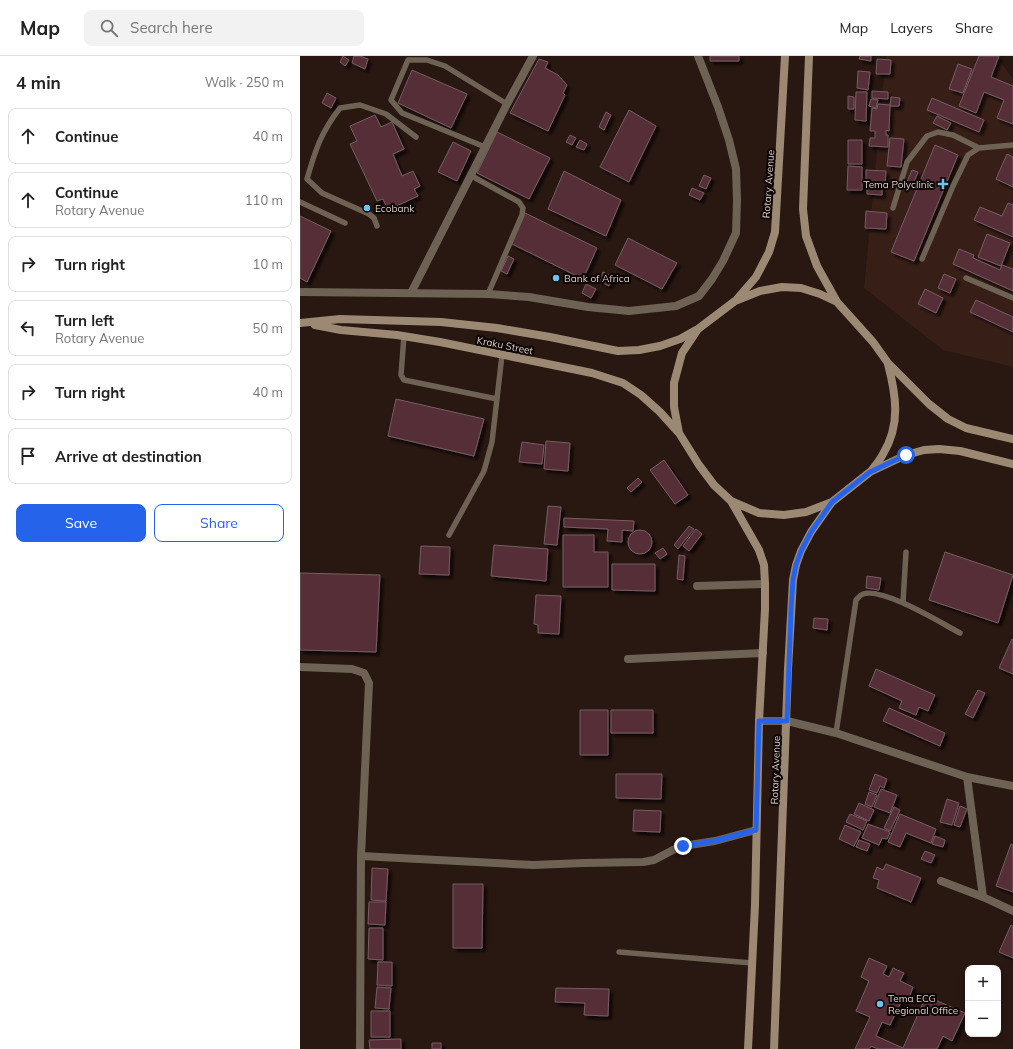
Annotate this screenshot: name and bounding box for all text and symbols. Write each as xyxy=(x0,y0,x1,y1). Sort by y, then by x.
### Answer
search box xyxy=(84,10,364,46)
text: Map xyxy=(20,16,60,40)
icon: search xyxy=(98,17,120,39)
text: Search here xyxy=(130,18,213,37)
text: Map xyxy=(839,19,868,37)
text: Layers xyxy=(890,19,933,37)
text: Share xyxy=(955,19,993,37)
text: 4 min xyxy=(16,72,61,93)
text: Walk · 250 m xyxy=(205,74,284,90)
icon: ahead xyxy=(17,125,39,147)
text: Continue xyxy=(55,127,118,146)
text: 40 m xyxy=(253,128,283,144)
street label: Rotary Avenue xyxy=(760,149,777,219)
place label: Tema Polyclinic xyxy=(863,178,934,191)
marker: Tema Polyclinic xyxy=(937,178,949,190)
text: Continue xyxy=(55,183,118,202)
icon: ahead xyxy=(17,189,39,211)
text: 110 m xyxy=(245,192,283,208)
text: Rotary Avenue xyxy=(55,202,144,218)
place label: Ecobank xyxy=(375,202,415,215)
marker: Ecobank xyxy=(362,203,372,213)
icon: right xyxy=(17,253,39,275)
text: Turn right xyxy=(55,255,125,274)
text: 10 m xyxy=(253,256,283,272)
place label: Bank of Africa xyxy=(564,272,630,285)
marker: Bank of Africa xyxy=(551,273,561,283)
text: Turn left xyxy=(55,311,114,330)
icon: left xyxy=(17,317,39,339)
text: 50 m xyxy=(253,320,283,336)
text: Rotary Avenue xyxy=(55,330,144,346)
street label: Kraku Street xyxy=(476,334,535,357)
icon: right xyxy=(17,381,39,403)
text: Turn right xyxy=(55,383,125,402)
text: 40 m xyxy=(253,384,283,400)
icon: arrive xyxy=(17,445,39,467)
route start xyxy=(897,446,915,464)
text: Arrive at destination xyxy=(55,447,202,466)
button: Save xyxy=(16,504,146,542)
button: Share xyxy=(154,504,284,542)
street label: Rotary Avenue xyxy=(768,735,783,805)
route end xyxy=(674,837,692,855)
map controls xyxy=(965,965,1001,1037)
button: + xyxy=(965,965,1001,1001)
place label: Tema ECG Regional Office xyxy=(888,992,958,1017)
marker: Tema ECG Regional Office xyxy=(875,999,885,1009)
button: − xyxy=(965,1001,1001,1037)

